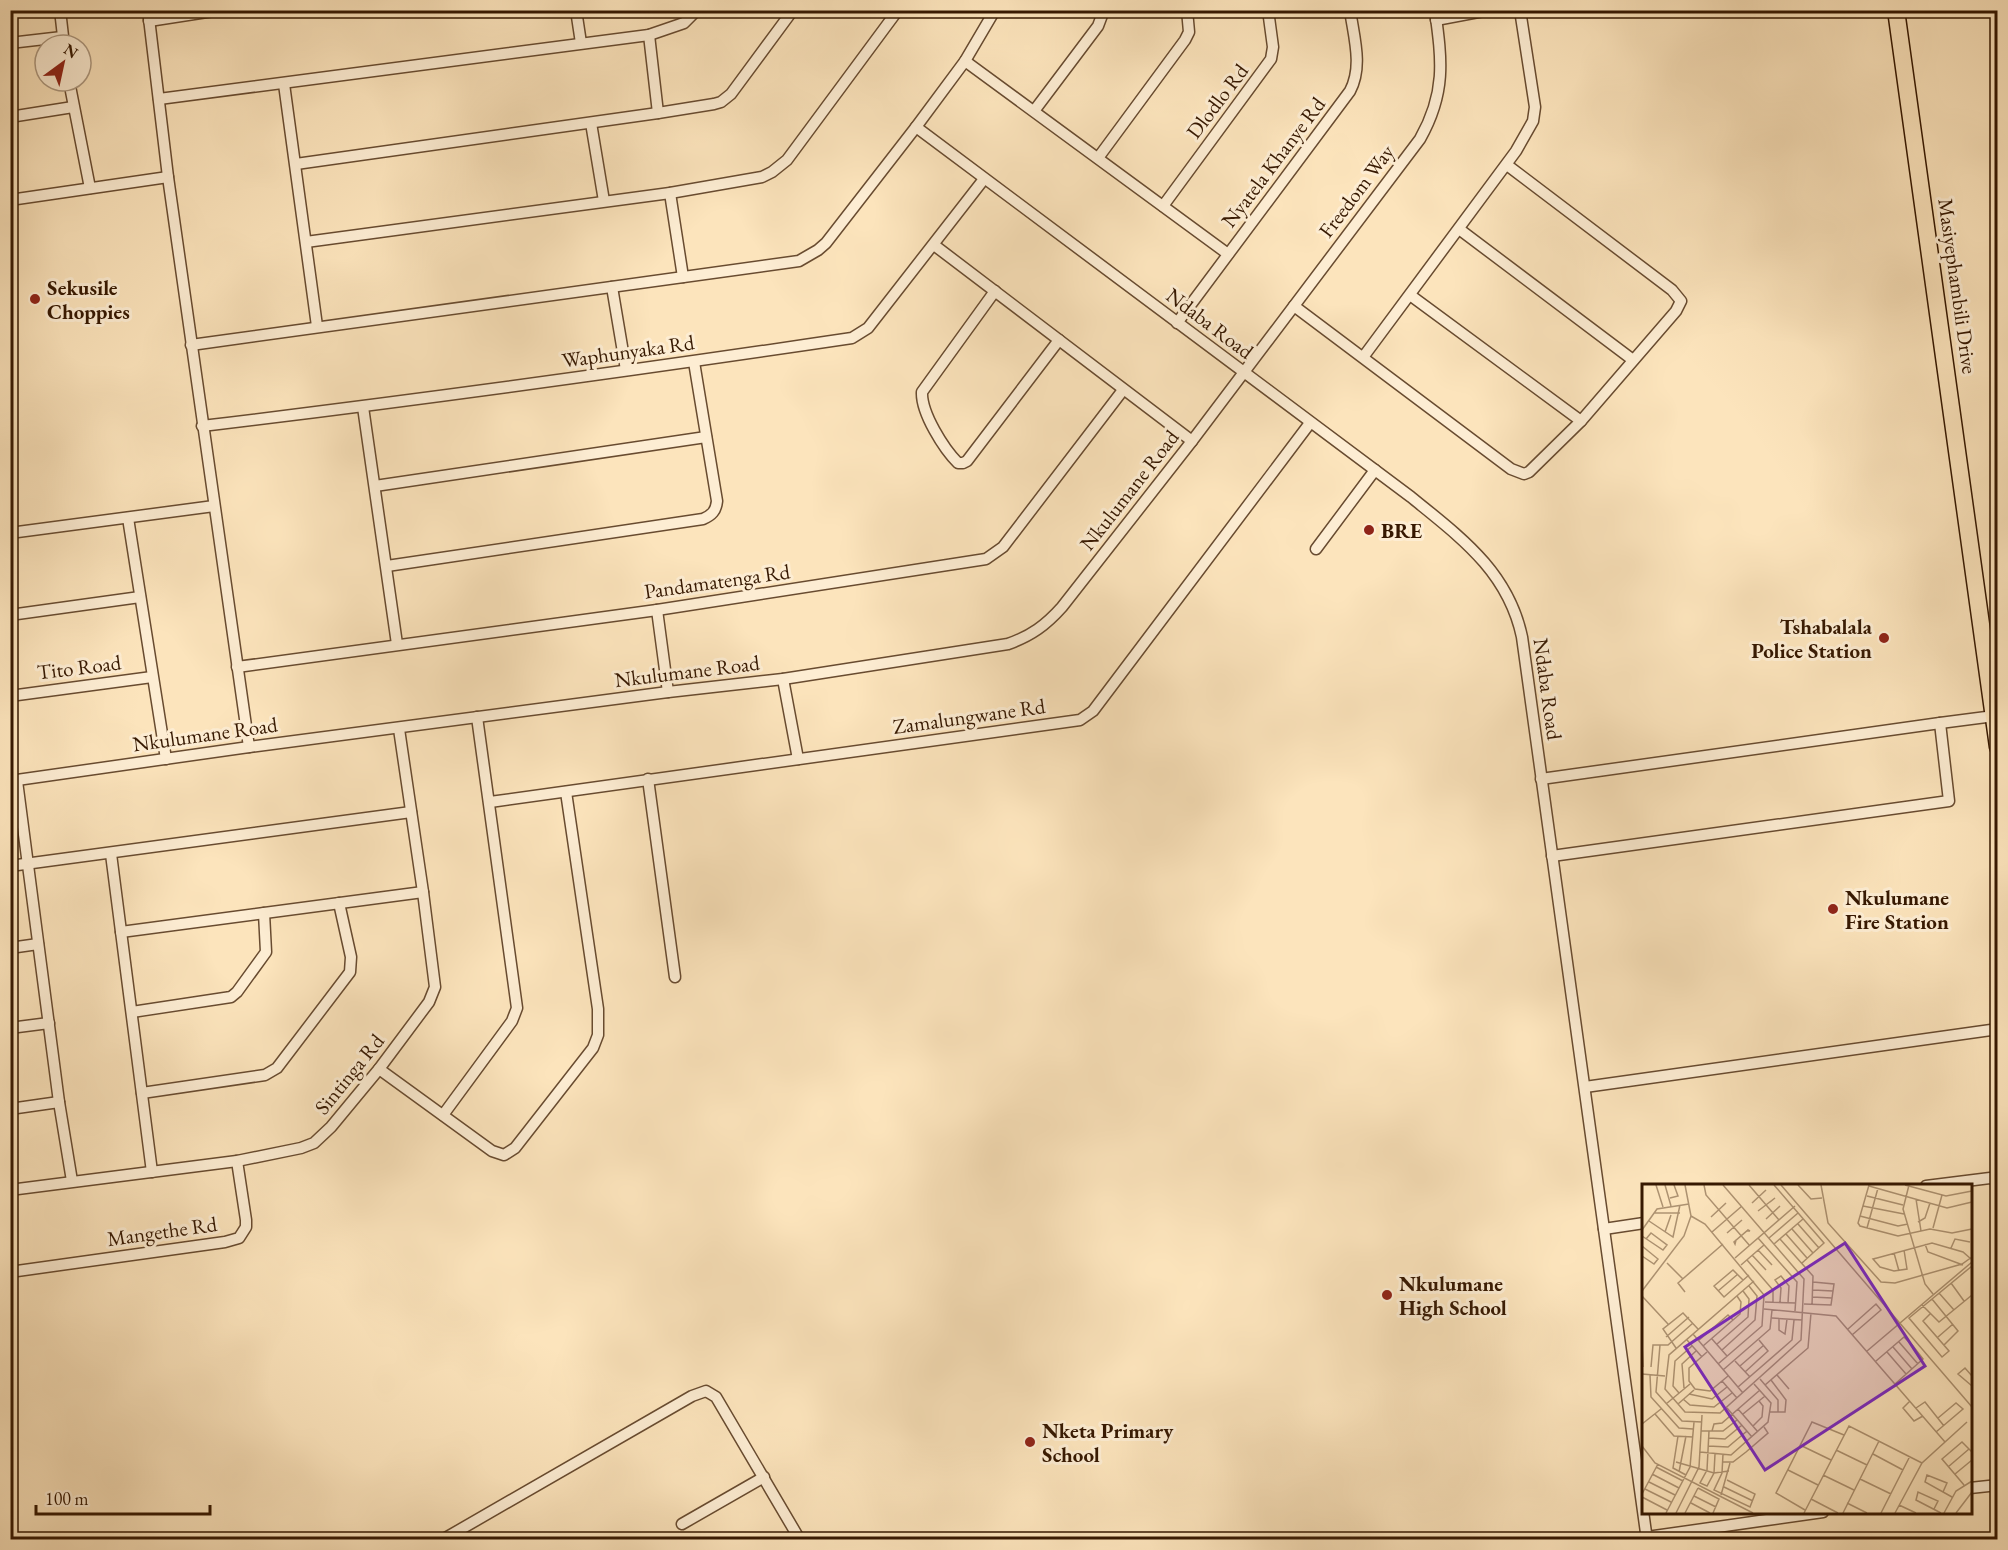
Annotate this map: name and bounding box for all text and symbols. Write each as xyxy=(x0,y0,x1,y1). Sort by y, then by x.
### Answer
north arrow xyxy=(33,33,93,93)
text: N xyxy=(60,39,82,63)
street label: Dlodlo Rd xyxy=(1180,58,1254,144)
street label: Nyatela Khanye Rd xyxy=(1215,91,1331,233)
street label: Freedom Way xyxy=(1312,138,1400,243)
street label: Masiyephambili Drive xyxy=(1932,196,1984,376)
place label: Sekusile Choppies xyxy=(47,274,130,325)
street label: Ndaba Road xyxy=(1161,281,1259,365)
marker: Sekusile Choppies xyxy=(28,292,42,306)
street label: Waphunyaka Rd xyxy=(560,328,696,374)
street label: Nkulumane Road xyxy=(1073,424,1185,556)
place label: BRE xyxy=(1381,517,1422,544)
marker: BRE xyxy=(1362,523,1376,537)
street label: Pandamatenga Rd xyxy=(642,557,792,605)
place label: Tshabalala Police Station xyxy=(1751,613,1873,664)
marker: Tshabalala Police Station xyxy=(1877,631,1891,645)
street label: Ndaba Road xyxy=(1527,636,1569,742)
street label: Tito Road xyxy=(35,648,123,686)
street label: Nkulumane Road xyxy=(613,649,761,693)
street label: Zamalungwane Rd xyxy=(891,692,1047,740)
street label: Nkulumane Road xyxy=(131,710,279,758)
place label: Nkulumane Fire Station xyxy=(1845,884,1949,935)
marker: Nkulumane Fire Station xyxy=(1826,902,1840,916)
street label: Sintinga Rd xyxy=(308,1028,390,1120)
inset map xyxy=(1642,1184,1972,1514)
street label: Mangethe Rd xyxy=(105,1210,219,1252)
place label: Nkulumane High School xyxy=(1399,1270,1507,1321)
marker: Nkulumane High School xyxy=(1380,1288,1394,1302)
place label: Nketa Primary School xyxy=(1042,1417,1174,1468)
marker: Nketa Primary School xyxy=(1023,1435,1037,1449)
scale bar xyxy=(36,1478,210,1516)
text: 100 m xyxy=(45,1487,89,1510)

